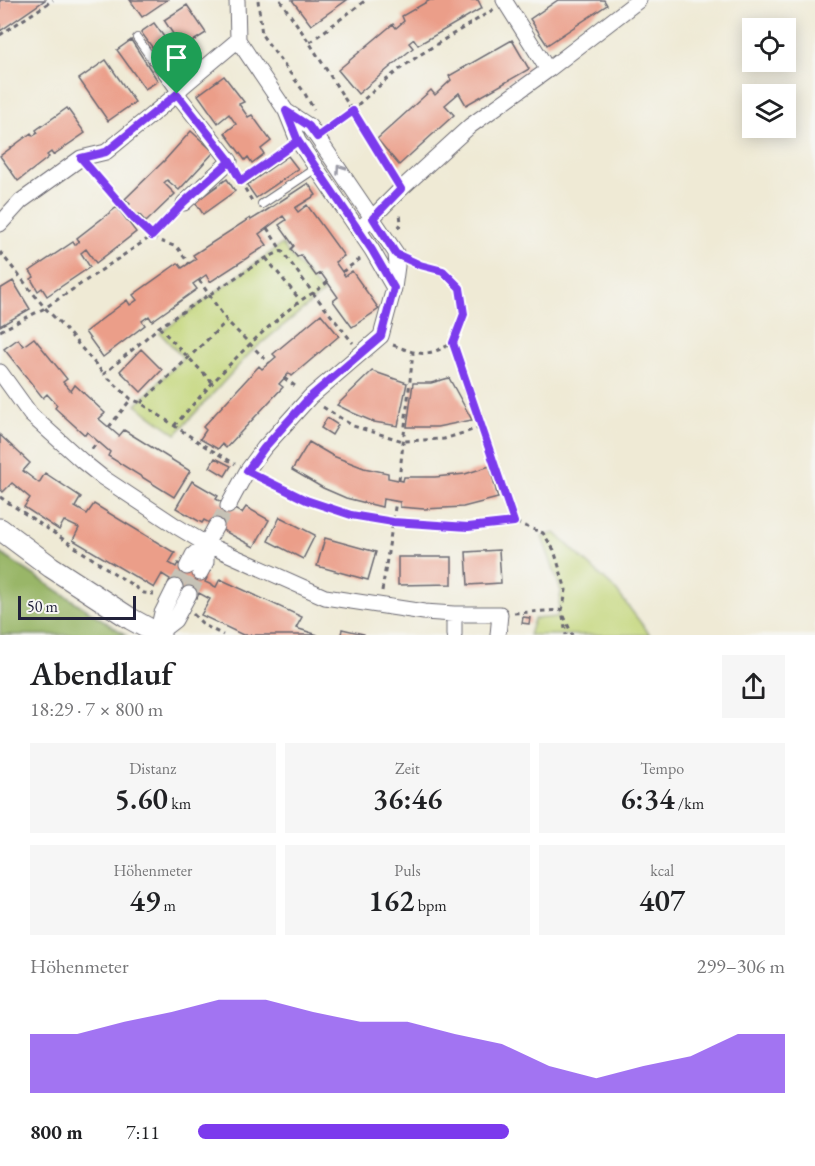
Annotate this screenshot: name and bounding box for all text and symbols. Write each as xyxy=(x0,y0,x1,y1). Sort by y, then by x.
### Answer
map controls xyxy=(742,18,796,138)
button: locate xyxy=(742,18,796,72)
pin xyxy=(151,32,202,94)
icon: arrive xyxy=(160,41,193,74)
button: layers xyxy=(742,84,796,138)
one-way arrow xyxy=(336,165,347,176)
scale bar xyxy=(18,593,136,620)
text: 50 m xyxy=(27,596,58,617)
text: Abendlauf xyxy=(30,652,173,695)
button: share xyxy=(722,655,785,718)
text: 18:29 · 7 × 800 m xyxy=(30,696,163,722)
text: Distanz xyxy=(129,758,176,779)
text: Zeit xyxy=(395,758,420,779)
text: Tempo xyxy=(640,758,684,779)
text: 5.60 xyxy=(115,779,168,818)
text: 36:46 xyxy=(373,779,442,818)
text: 6:34 xyxy=(620,779,675,818)
text: km xyxy=(168,793,191,814)
text: /km xyxy=(675,793,704,814)
text: Höhenmeter xyxy=(113,860,192,881)
text: Puls xyxy=(394,860,421,881)
text: kcal xyxy=(650,860,674,881)
text: 49 xyxy=(130,881,160,920)
text: 162 xyxy=(368,881,414,920)
text: 407 xyxy=(639,881,685,920)
text: m xyxy=(160,895,176,916)
text: bpm xyxy=(414,895,447,916)
text: Höhenmeter xyxy=(30,953,129,979)
text: 299–306 m xyxy=(697,953,785,979)
text: 800 m xyxy=(30,1119,83,1145)
text: 7:11 xyxy=(126,1119,160,1145)

